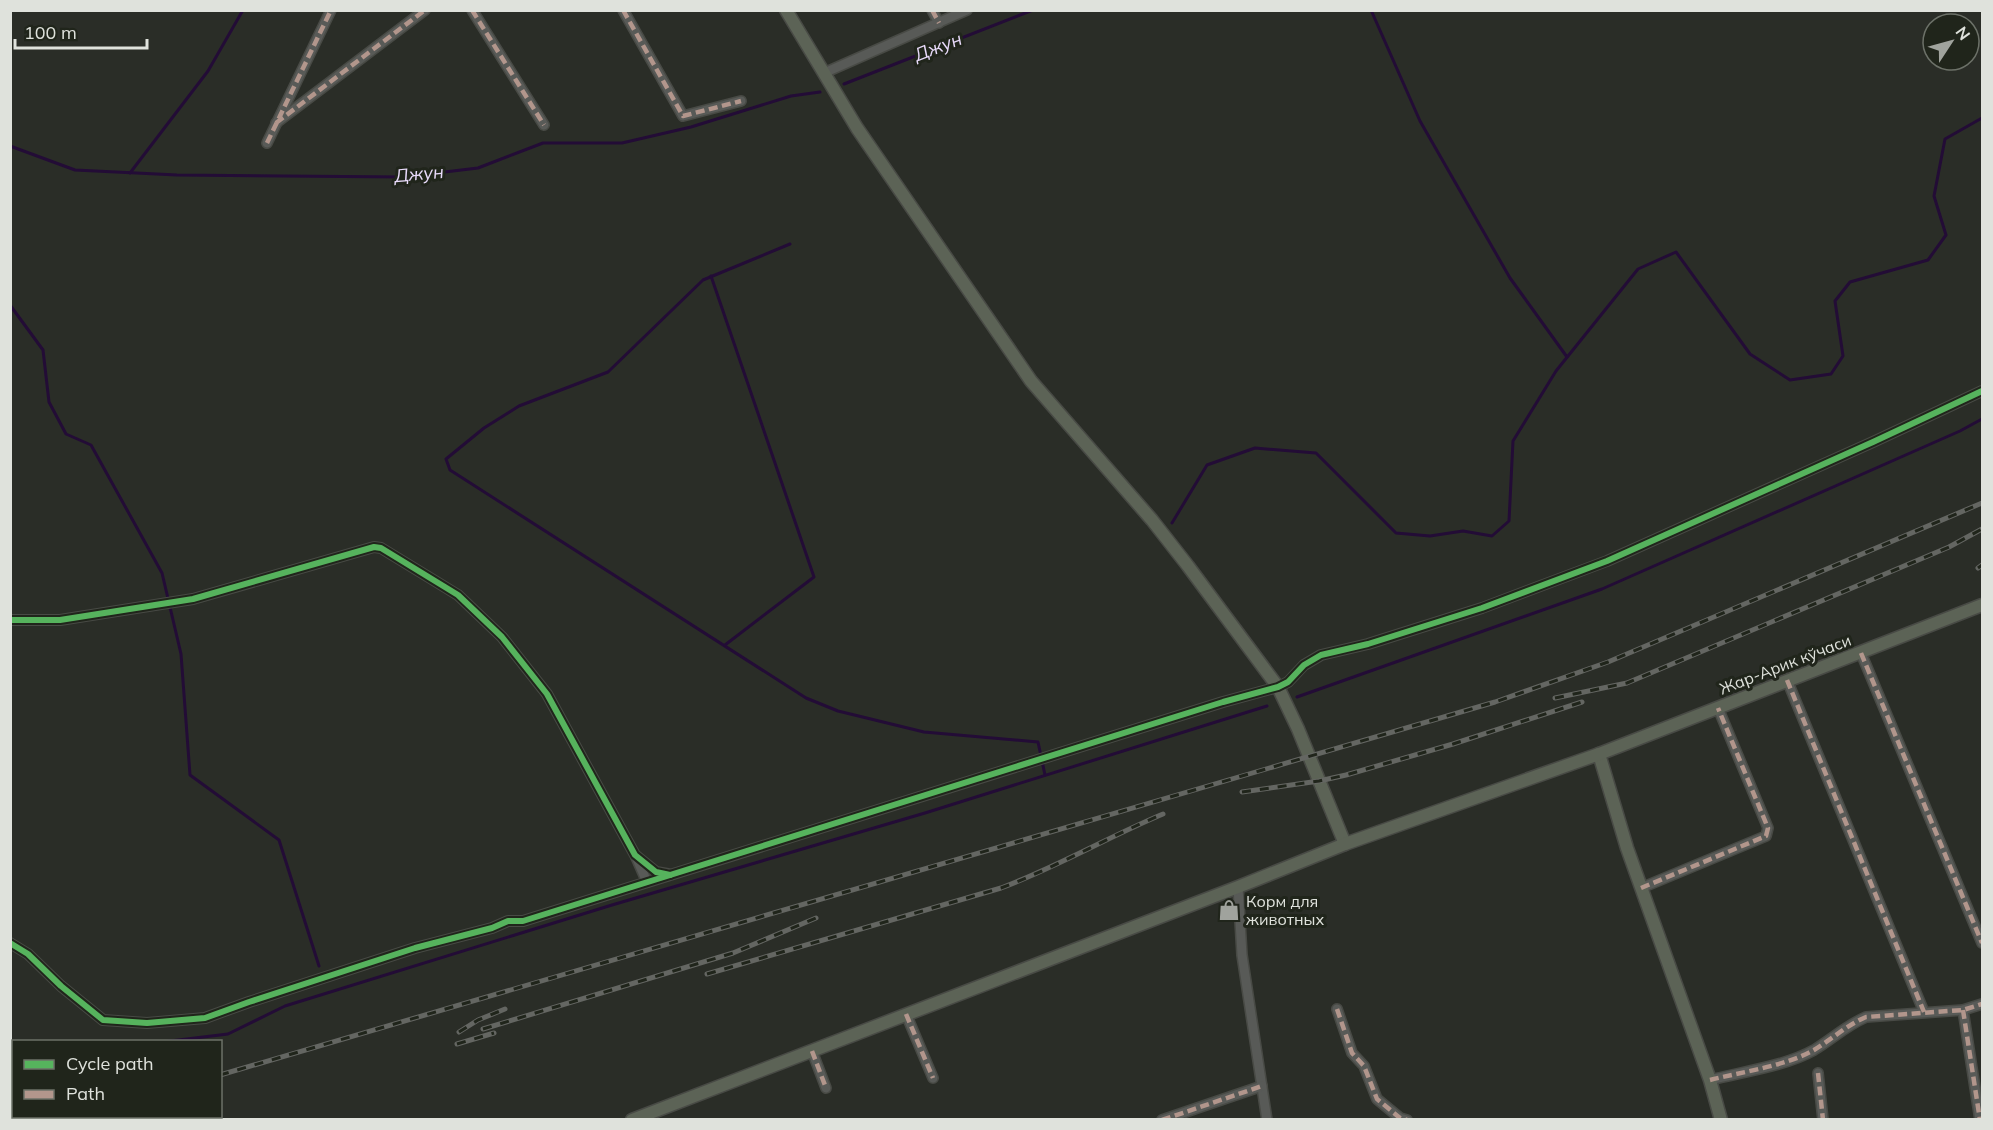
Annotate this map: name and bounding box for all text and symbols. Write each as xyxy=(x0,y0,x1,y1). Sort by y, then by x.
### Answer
scale bar xyxy=(15,12,147,50)
north arrow xyxy=(1921,12,1981,72)
text: 100 m xyxy=(24,21,77,44)
text: N xyxy=(1951,22,1975,44)
water label: Джун xyxy=(910,27,965,66)
water label: Джун xyxy=(392,160,445,187)
street label: Жар-Арик кўчаси xyxy=(1716,630,1854,698)
place label: Корм для животных xyxy=(1246,891,1324,929)
shop icon: Корм для животных xyxy=(1217,898,1241,922)
legend xyxy=(12,1040,222,1118)
text: Cycle path xyxy=(66,1052,153,1075)
text: Path xyxy=(66,1082,105,1105)

